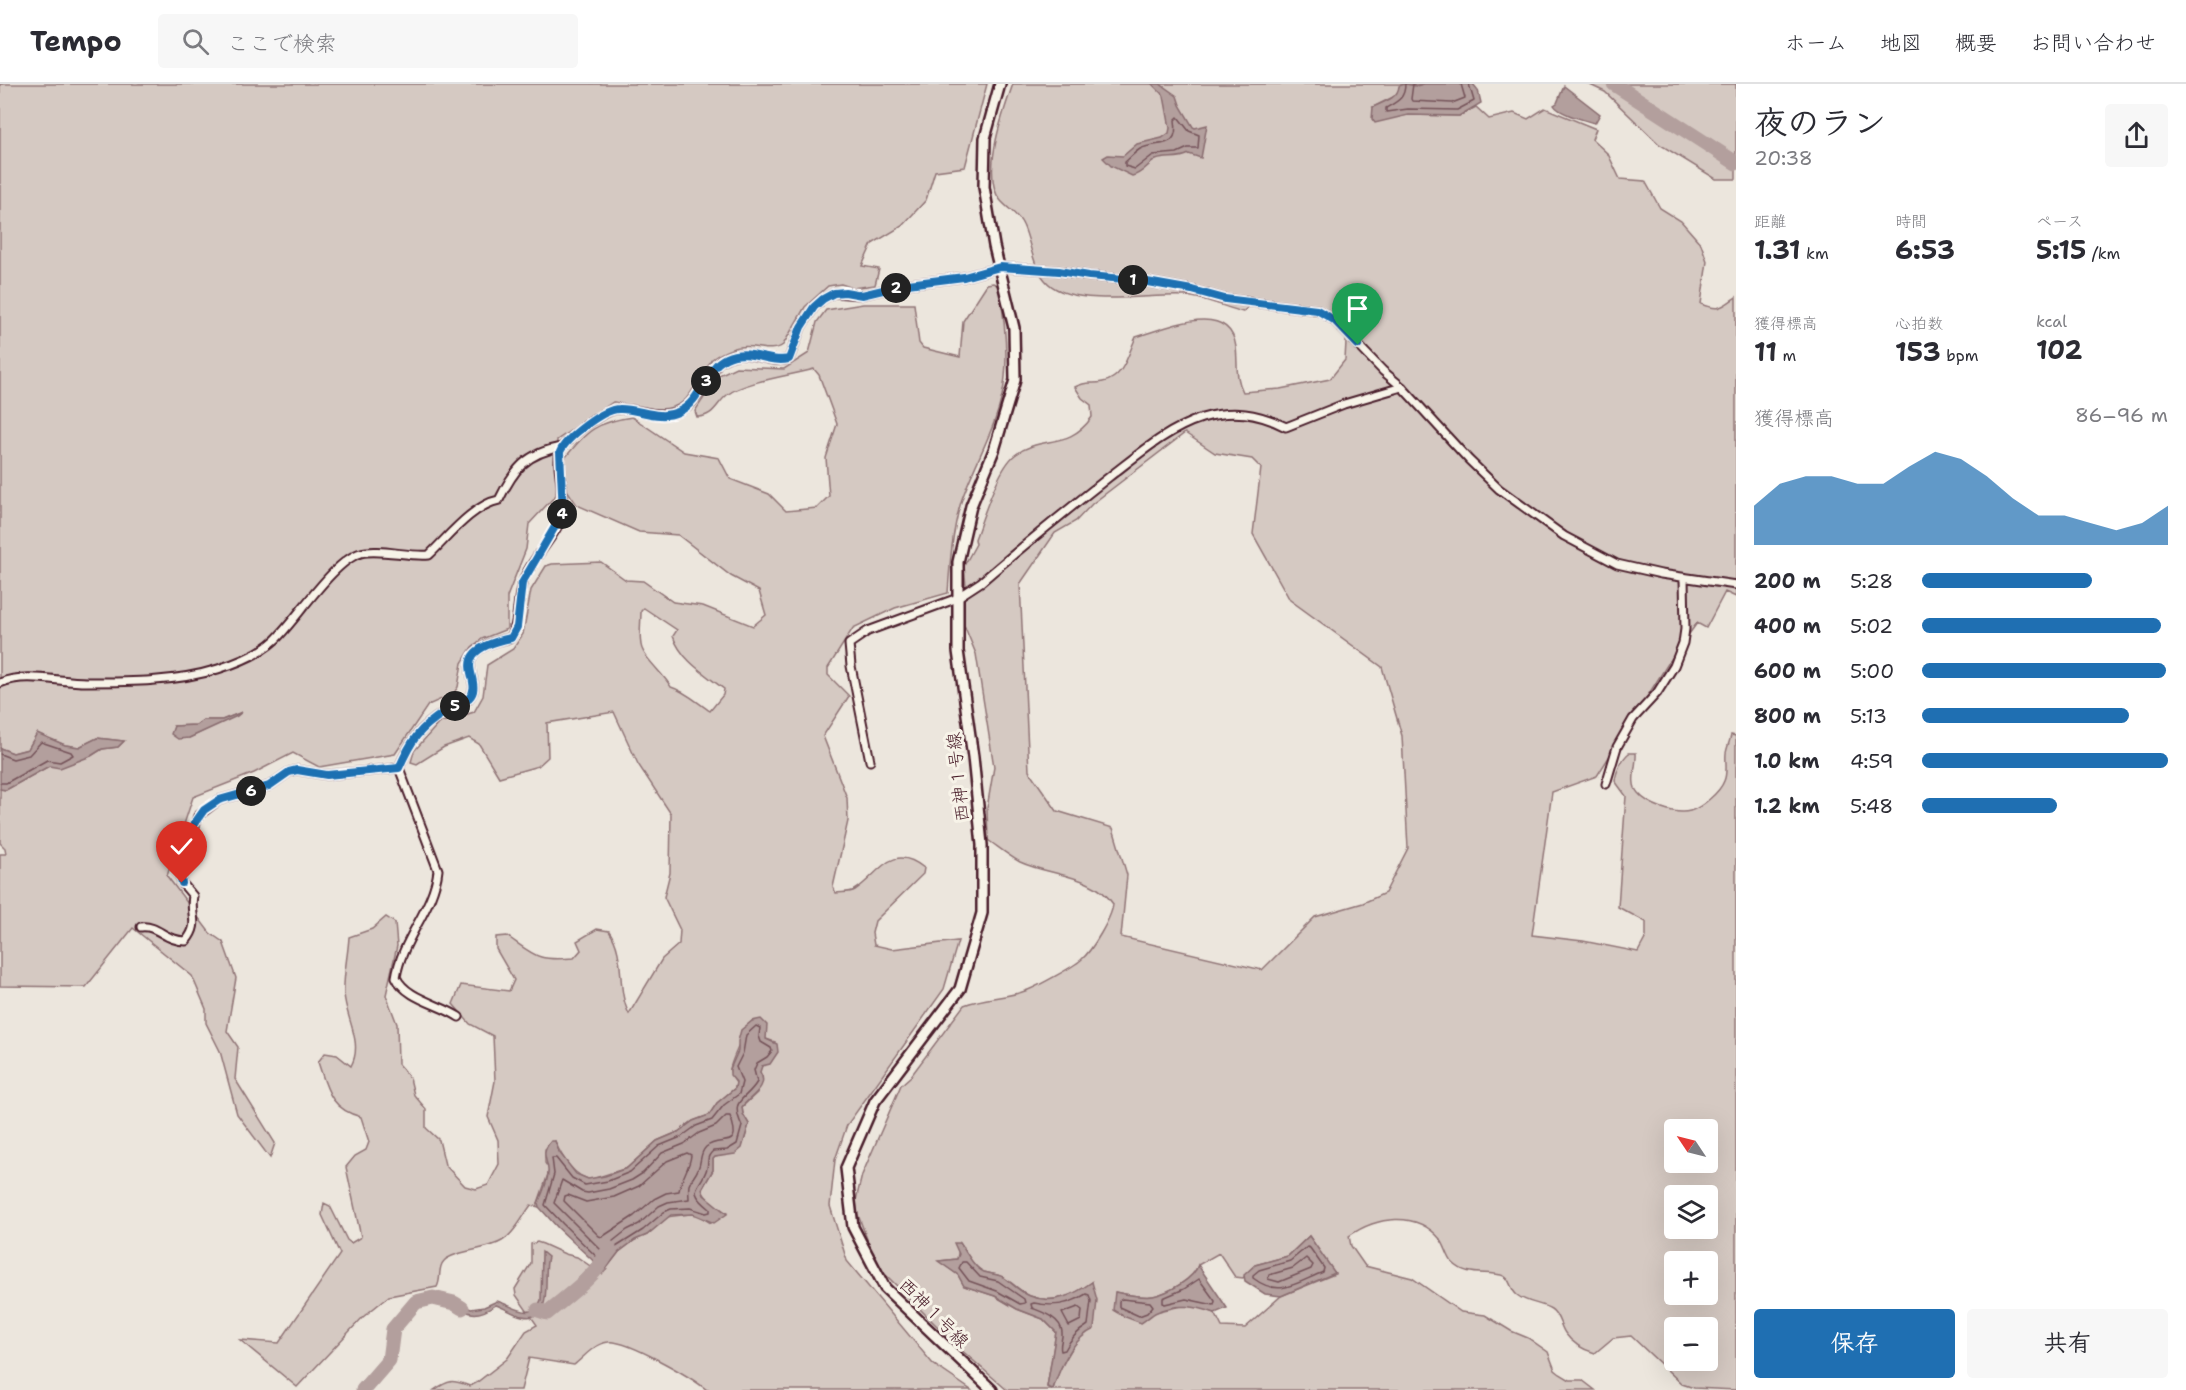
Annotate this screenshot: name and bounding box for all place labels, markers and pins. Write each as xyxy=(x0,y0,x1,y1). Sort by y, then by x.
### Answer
pin: 1 xyxy=(1118,265,1148,295)
pin: 2 xyxy=(881,273,911,303)
pin xyxy=(1332,283,1383,345)
pin: 3 xyxy=(691,366,721,396)
pin: 4 xyxy=(547,499,577,529)
pin: 5 xyxy=(440,691,470,721)
pin: 6 xyxy=(236,776,266,806)
pin xyxy=(156,821,207,883)

